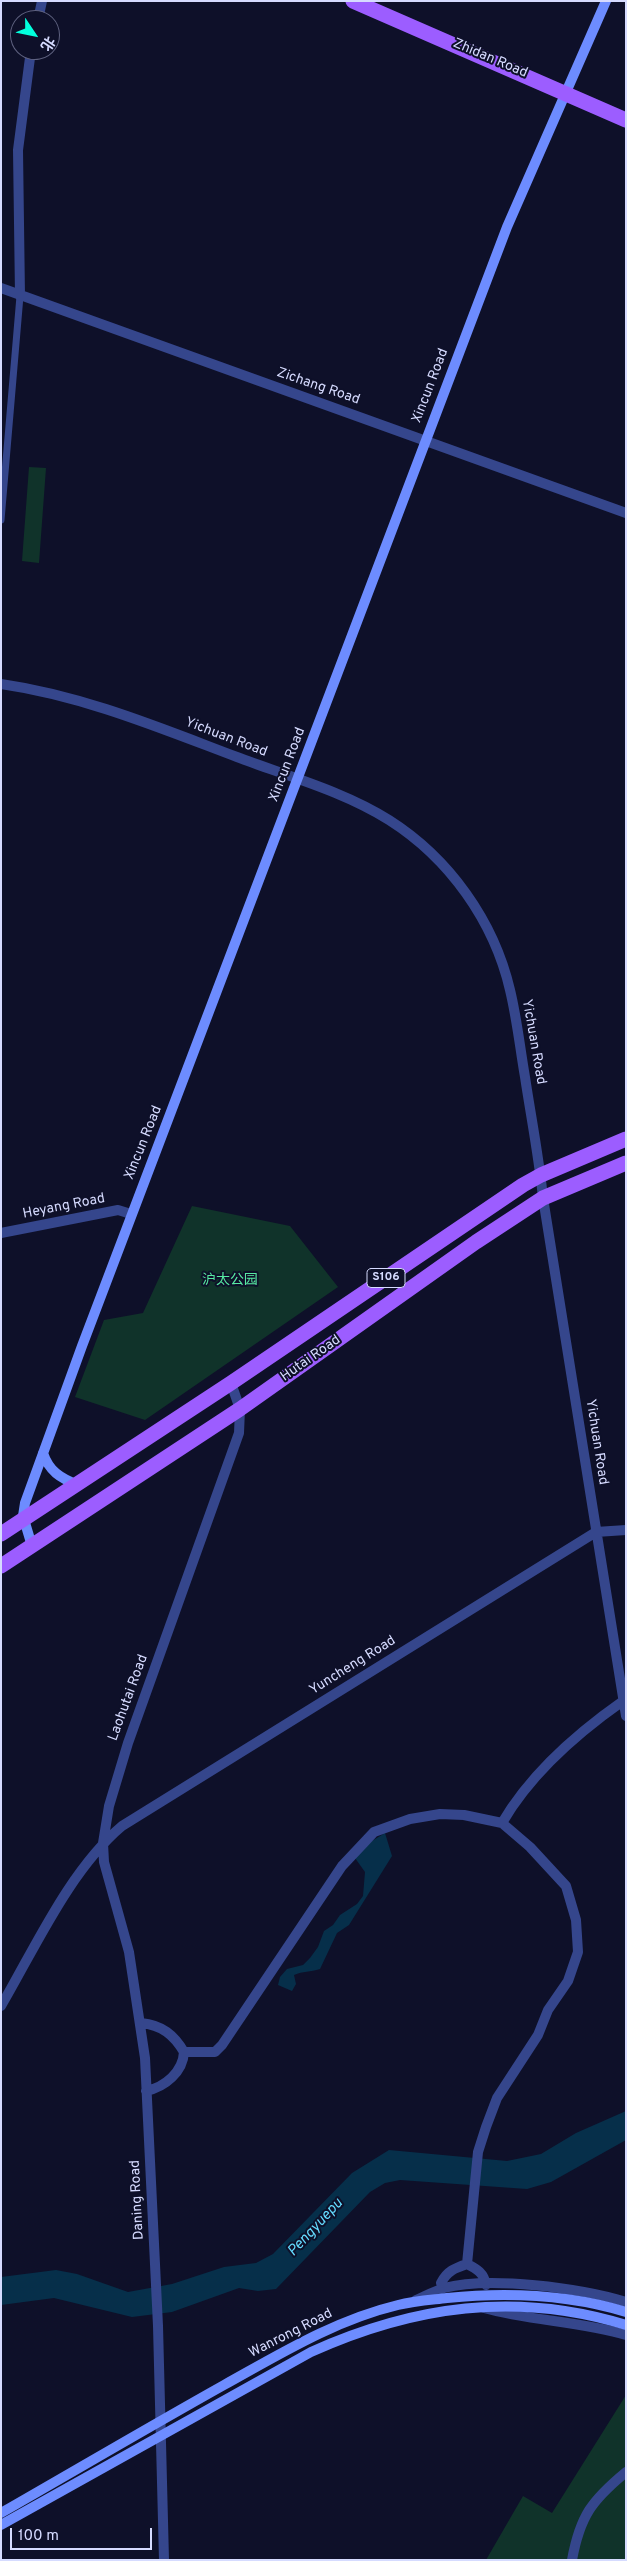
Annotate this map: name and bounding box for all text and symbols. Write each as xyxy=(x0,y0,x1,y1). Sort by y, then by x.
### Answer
north arrow xyxy=(10,10,60,60)
text: 北 xyxy=(36,33,58,54)
street label: Zhidan Road xyxy=(450,36,530,82)
street label: Xincun Road xyxy=(409,346,453,426)
street label: Zichang Road xyxy=(274,365,362,409)
street label: Yichuan Road xyxy=(183,715,269,761)
street label: Xincun Road xyxy=(266,725,310,805)
street label: Yichuan Road xyxy=(517,998,549,1086)
street label: Xincun Road xyxy=(122,1104,166,1182)
street label: Heyang Road xyxy=(21,1191,107,1223)
road number: S106 xyxy=(367,1268,405,1288)
park label: 沪太公园 xyxy=(202,1273,258,1289)
street label: Hutai Road xyxy=(278,1332,344,1386)
street label: Yichuan Road xyxy=(581,1398,611,1486)
street label: Yuncheng Road xyxy=(307,1633,399,1699)
street label: Laohutai Road xyxy=(106,1652,152,1744)
street label: Daning Road xyxy=(128,2160,148,2240)
water label: Pengyuepu xyxy=(285,2195,347,2261)
street label: Wanrong Road xyxy=(246,2306,336,2362)
scale bar xyxy=(12,2518,155,2550)
text: 100 m xyxy=(18,2527,59,2546)

